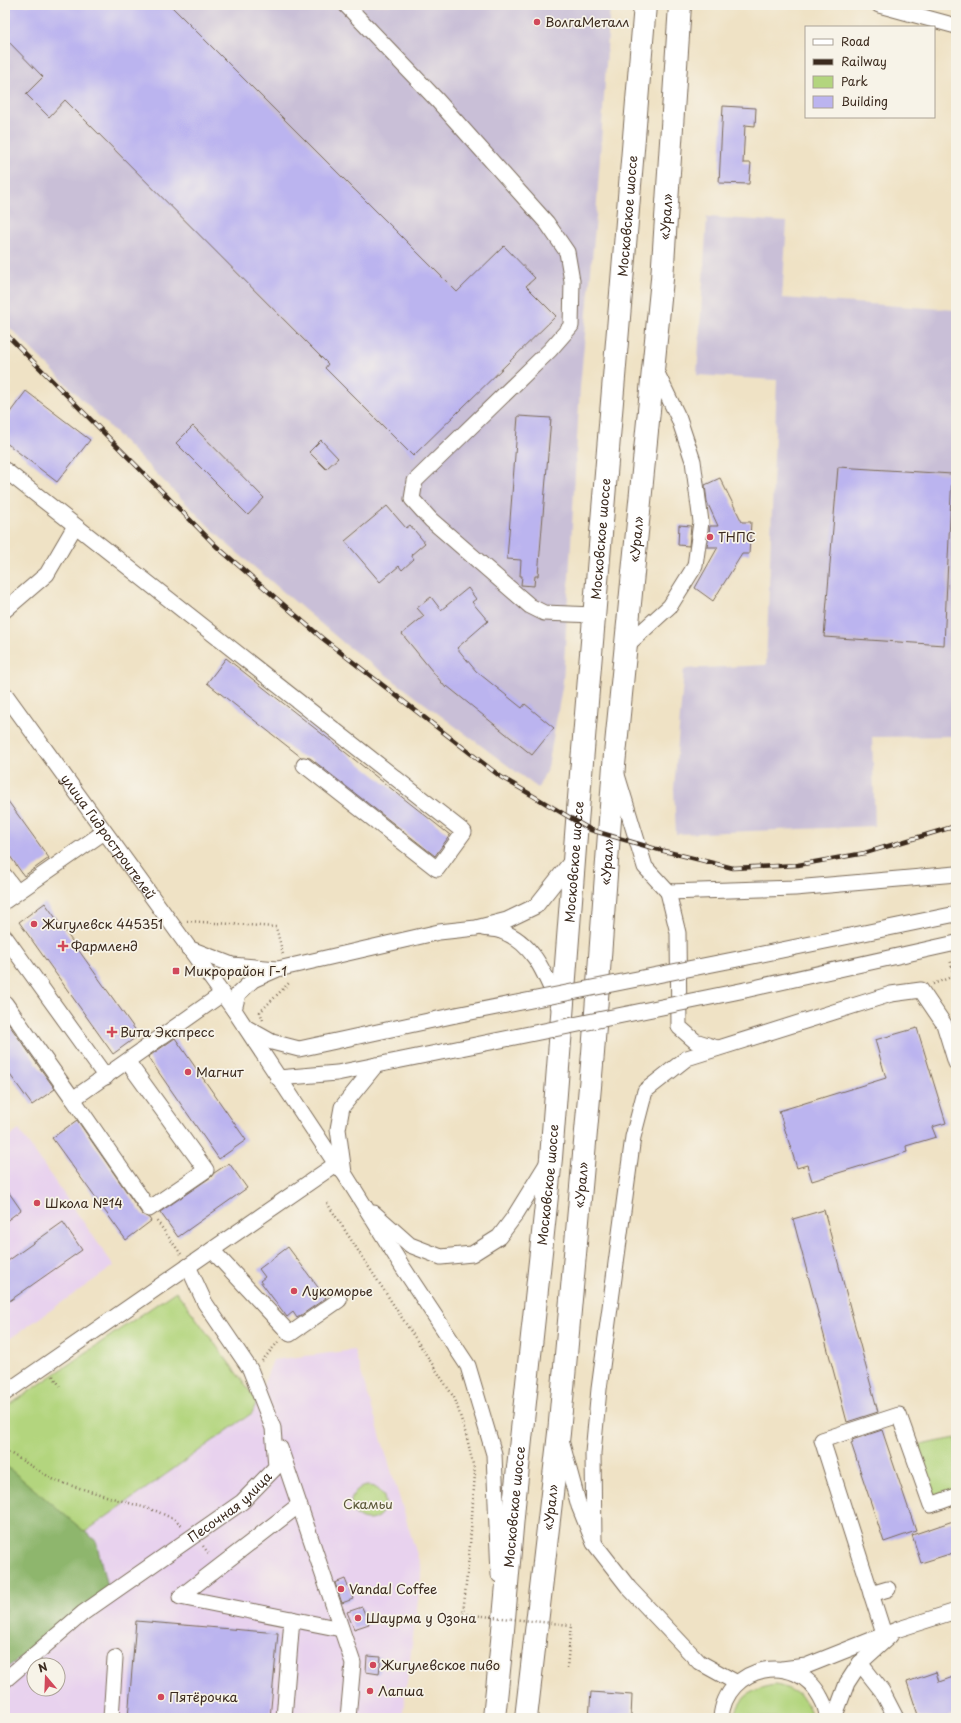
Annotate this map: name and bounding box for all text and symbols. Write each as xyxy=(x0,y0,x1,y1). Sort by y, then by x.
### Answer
place label: ВолгаМеталл xyxy=(545,12,630,31)
marker: ВолгаМеталл xyxy=(532,17,542,27)
legend xyxy=(805,26,935,118)
text: Road xyxy=(841,32,870,50)
text: Railway xyxy=(841,52,887,70)
text: Park xyxy=(841,72,868,90)
text: Building xyxy=(841,92,888,110)
street label: Московское шоссе xyxy=(612,154,641,277)
street label: «Урал» xyxy=(655,193,677,240)
street label: Московское шоссе xyxy=(586,477,615,600)
street label: «Урал» xyxy=(624,515,648,563)
place label: ТНПС xyxy=(718,527,756,546)
marker: ТНПС xyxy=(705,532,715,542)
street label: улица Гидростроителей xyxy=(57,770,161,903)
street label: Московское шоссе xyxy=(559,800,588,923)
street label: «Урал» xyxy=(595,838,618,886)
place label: Жигулевск 445351 xyxy=(41,914,163,933)
marker: Жигулевск 445351 xyxy=(29,919,39,929)
place label: Фармленд xyxy=(71,936,138,955)
marker: Фармленд xyxy=(58,941,68,951)
place label: Микрорайон Г-1 xyxy=(184,961,287,980)
marker: Микрорайон Г-1 xyxy=(171,966,181,976)
place label: Вита Экспресс xyxy=(120,1022,215,1041)
marker: Вита Экспресс xyxy=(107,1027,117,1037)
place label: Магнит xyxy=(196,1062,244,1081)
marker: Магнит xyxy=(183,1067,193,1077)
street label: Московское шоссе xyxy=(532,1123,563,1246)
street label: «Урал» xyxy=(569,1161,592,1209)
place label: Школа №14 xyxy=(45,1193,123,1212)
marker: Школа №14 xyxy=(32,1198,42,1208)
place label: Лукоморье xyxy=(302,1281,373,1300)
marker: Лукоморье xyxy=(289,1286,299,1296)
street label: Московское шоссе xyxy=(499,1445,529,1568)
street label: Песочная улица xyxy=(183,1466,276,1546)
street label: «Урал» xyxy=(538,1483,562,1531)
park label: Скамьи xyxy=(343,1494,393,1513)
place label: Vandal Coffee xyxy=(349,1579,437,1598)
marker: Vandal Coffee xyxy=(336,1584,346,1594)
place label: Шаурма у Озона xyxy=(366,1608,477,1627)
marker: Шаурма у Озона xyxy=(353,1613,363,1623)
place label: Жигулевское пиво xyxy=(380,1655,500,1674)
north arrow xyxy=(26,1657,66,1697)
text: N xyxy=(36,1658,50,1677)
marker: Жигулевское пиво xyxy=(368,1660,378,1670)
place label: Лапша xyxy=(378,1681,424,1700)
marker: Лапша xyxy=(365,1686,375,1696)
place label: Пятёрочка xyxy=(169,1687,239,1706)
marker: Пятёрочка xyxy=(156,1692,166,1702)

